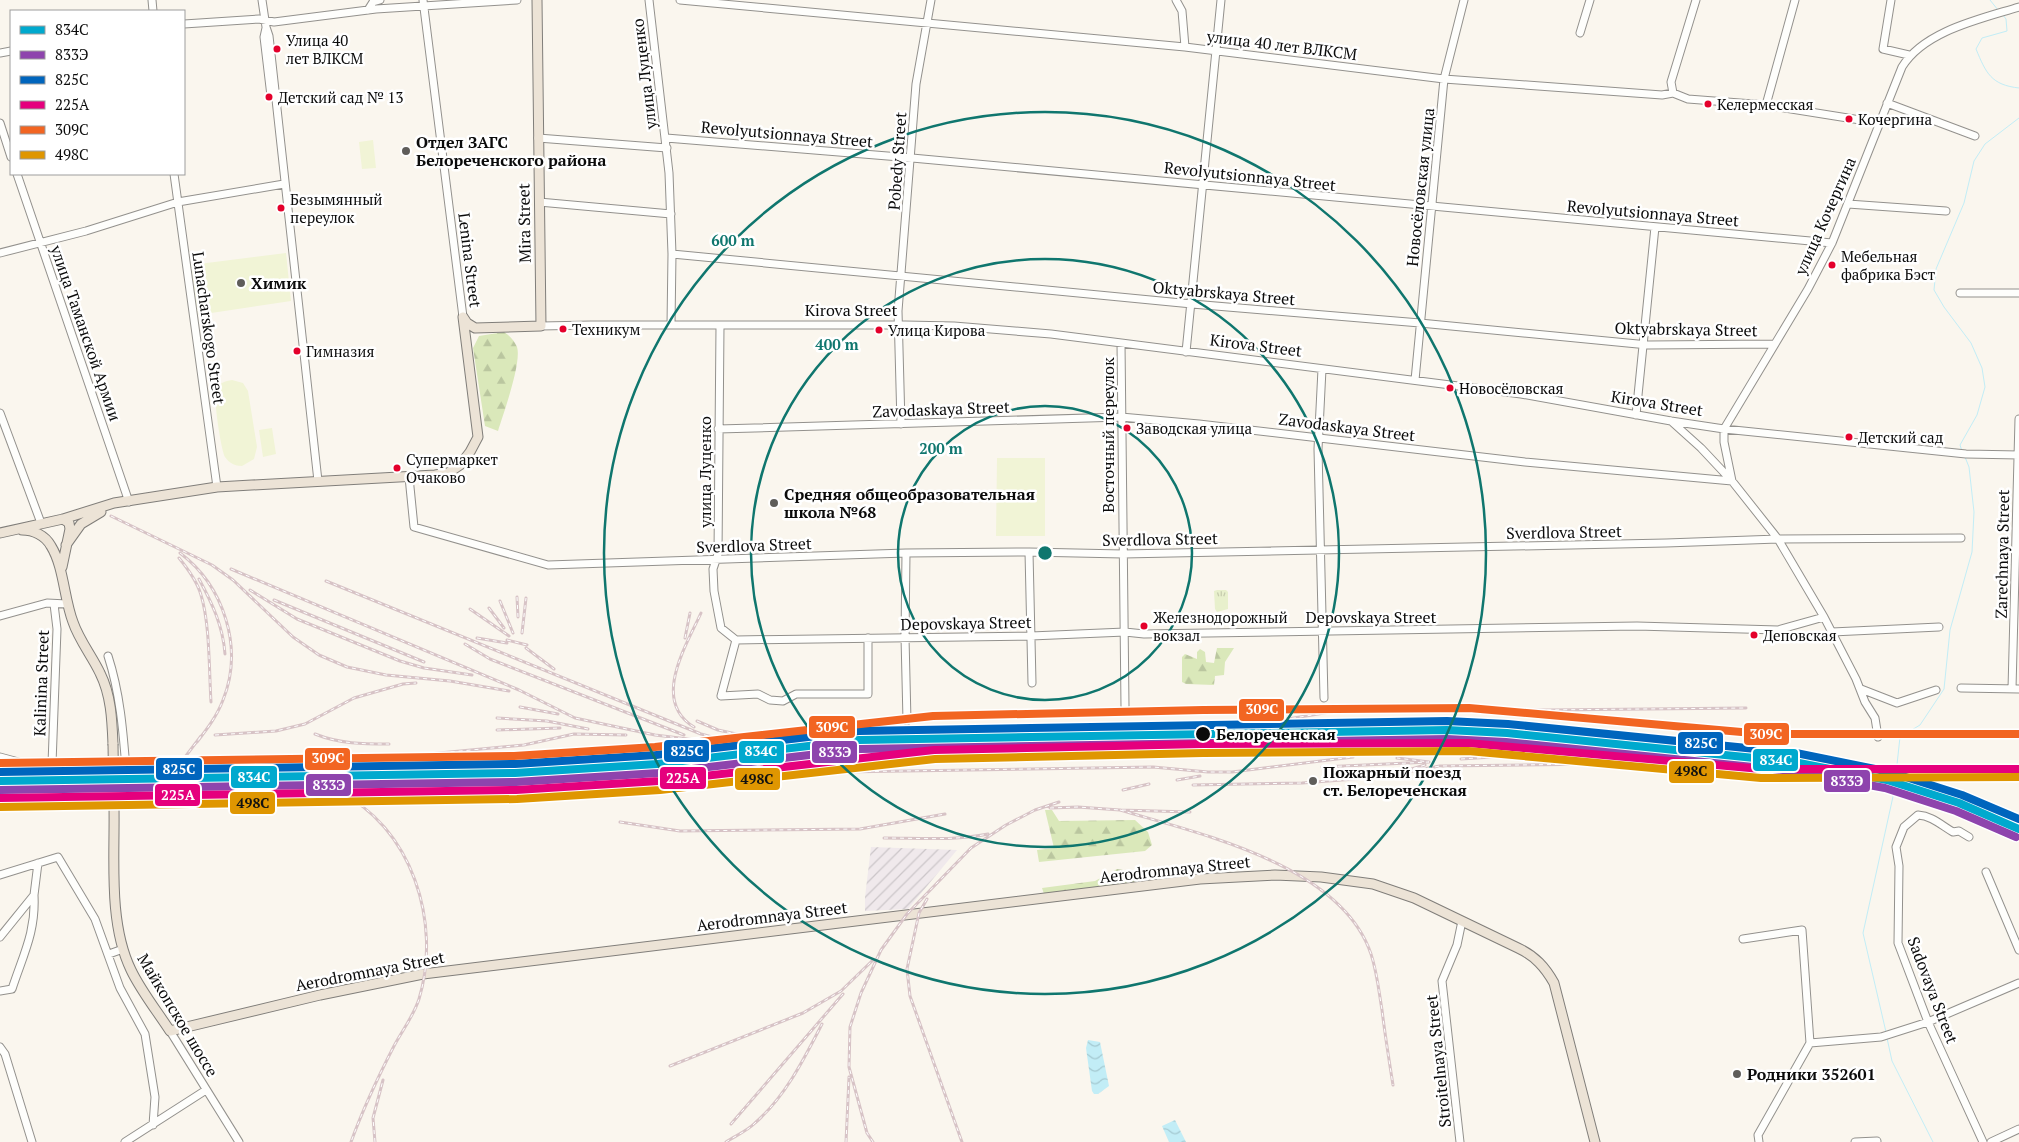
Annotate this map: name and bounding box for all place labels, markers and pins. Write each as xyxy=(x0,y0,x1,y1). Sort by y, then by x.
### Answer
place label: Улица 40 лет ВЛКСМ xyxy=(286,30,363,68)
marker: Улица 40 лет ВЛКСМ xyxy=(272,44,282,54)
place label: Детский сад № 13 xyxy=(278,87,403,107)
marker: Детский сад № 13 xyxy=(264,92,274,102)
place label: Келермесская xyxy=(1717,94,1814,114)
marker: Келермесская xyxy=(1703,99,1713,109)
place label: Кочергина xyxy=(1858,109,1932,129)
marker: Кочергина xyxy=(1844,114,1854,124)
place label: Отдел ЗАГС Белореченского района xyxy=(416,131,606,171)
marker: Отдел ЗАГС Белореченского района xyxy=(400,145,412,157)
place label: Безымянный переулок xyxy=(290,189,383,227)
marker: Безымянный переулок xyxy=(276,203,286,213)
place label: Мебельная фабрика Бэст xyxy=(1841,246,1936,284)
marker: Мебельная фабрика Бэст xyxy=(1827,260,1837,270)
place label: Химик xyxy=(251,272,307,294)
marker: Химик xyxy=(235,277,247,289)
place label: Техникум xyxy=(572,319,640,339)
place label: Улица Кирова xyxy=(888,320,986,340)
marker: Техникум xyxy=(558,324,568,334)
marker: Улица Кирова xyxy=(874,325,884,335)
place label: Гимназия xyxy=(306,341,374,361)
marker: Гимназия xyxy=(292,346,302,356)
place label: Новосёловская xyxy=(1459,378,1563,398)
marker: Новосёловская xyxy=(1445,383,1455,393)
place label: Заводская улица xyxy=(1136,418,1252,438)
marker: Заводская улица xyxy=(1122,423,1132,433)
place label: Детский сад xyxy=(1858,427,1944,447)
marker: Детский сад xyxy=(1844,432,1854,442)
place label: Супермаркет Очаково xyxy=(406,449,499,487)
marker: Супермаркет Очаково xyxy=(392,463,402,473)
place label: Средняя общеобразовательная школа №68 xyxy=(784,483,1035,523)
marker: Средняя общеобразовательная школа №68 xyxy=(768,497,780,509)
centre of rings xyxy=(1036,544,1054,562)
place label: Железнодорожный вокзал xyxy=(1153,607,1288,645)
marker: Железнодорожный вокзал xyxy=(1139,621,1149,631)
place label: Деповская xyxy=(1763,625,1837,645)
marker: Деповская xyxy=(1749,630,1759,640)
place label: Белореченская xyxy=(1216,723,1336,745)
marker: Белореченская xyxy=(1194,725,1212,743)
place label: Пожарный поезд ст. Белореченская xyxy=(1323,761,1467,801)
marker: Пожарный поезд ст. Белореченская xyxy=(1307,775,1319,787)
place label: Родники 352601 xyxy=(1747,1063,1876,1085)
marker: Родники 352601 xyxy=(1731,1068,1743,1080)

